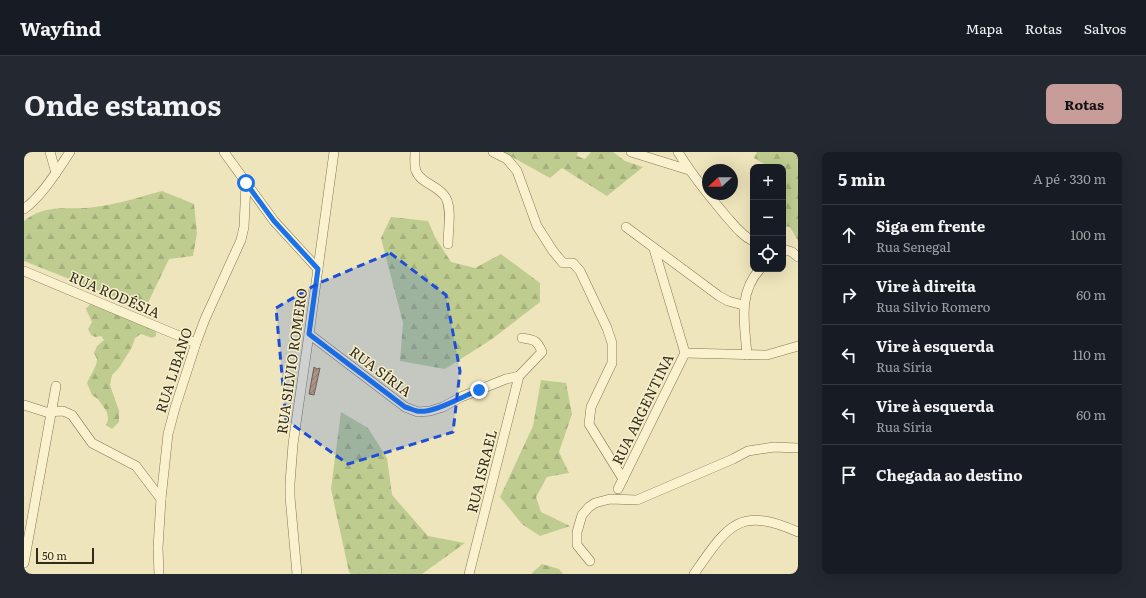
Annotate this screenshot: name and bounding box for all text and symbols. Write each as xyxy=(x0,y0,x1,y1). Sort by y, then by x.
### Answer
text: Wayfind xyxy=(20,14,101,42)
text: Mapa xyxy=(965,18,1003,38)
text: Rotas xyxy=(1025,18,1062,38)
text: Salvos xyxy=(1084,18,1126,38)
text: Onde estamos xyxy=(24,83,221,125)
button: Rotas xyxy=(1046,84,1122,124)
north arrow xyxy=(702,164,738,200)
map controls xyxy=(750,164,786,272)
button: + xyxy=(750,164,786,200)
text: 5 min xyxy=(838,166,886,191)
text: A pé · 330 m xyxy=(1033,169,1106,188)
route start xyxy=(237,174,255,192)
button: − xyxy=(750,200,786,236)
text: Siga em frente xyxy=(876,214,985,237)
icon: ahead xyxy=(838,224,860,246)
text: 100 m xyxy=(1070,225,1106,244)
button: locate xyxy=(750,236,786,272)
text: Rua Senegal xyxy=(876,237,951,256)
street label: RUA RODÉSIA xyxy=(66,266,164,322)
text: Vire à direita xyxy=(876,274,976,297)
icon: right xyxy=(838,284,860,306)
text: 60 m xyxy=(1076,285,1106,304)
street label: RUA SILVIO ROMERO xyxy=(271,287,311,435)
text: Rua Silvio Romero xyxy=(876,297,990,316)
street label: RUA LIBANO xyxy=(150,325,196,415)
text: Vire à esquerda xyxy=(876,334,994,357)
street label: RUA SÍRIA xyxy=(346,341,417,401)
icon: left xyxy=(838,344,860,366)
text: 110 m xyxy=(1073,345,1106,364)
street label: RUA ARGENTINA xyxy=(606,350,678,468)
text: Rua Síria xyxy=(876,357,932,376)
route end xyxy=(470,381,488,399)
text: Vire à esquerda xyxy=(876,394,994,417)
icon: left xyxy=(838,404,860,426)
text: 60 m xyxy=(1076,405,1106,424)
text: Rua Síria xyxy=(876,417,932,436)
street label: RUA ISRAEL xyxy=(461,427,501,515)
text: Chegada ao destino xyxy=(876,463,1023,486)
icon: arrive xyxy=(838,464,860,486)
scale bar xyxy=(36,546,94,565)
text: 50 m xyxy=(42,547,67,563)

